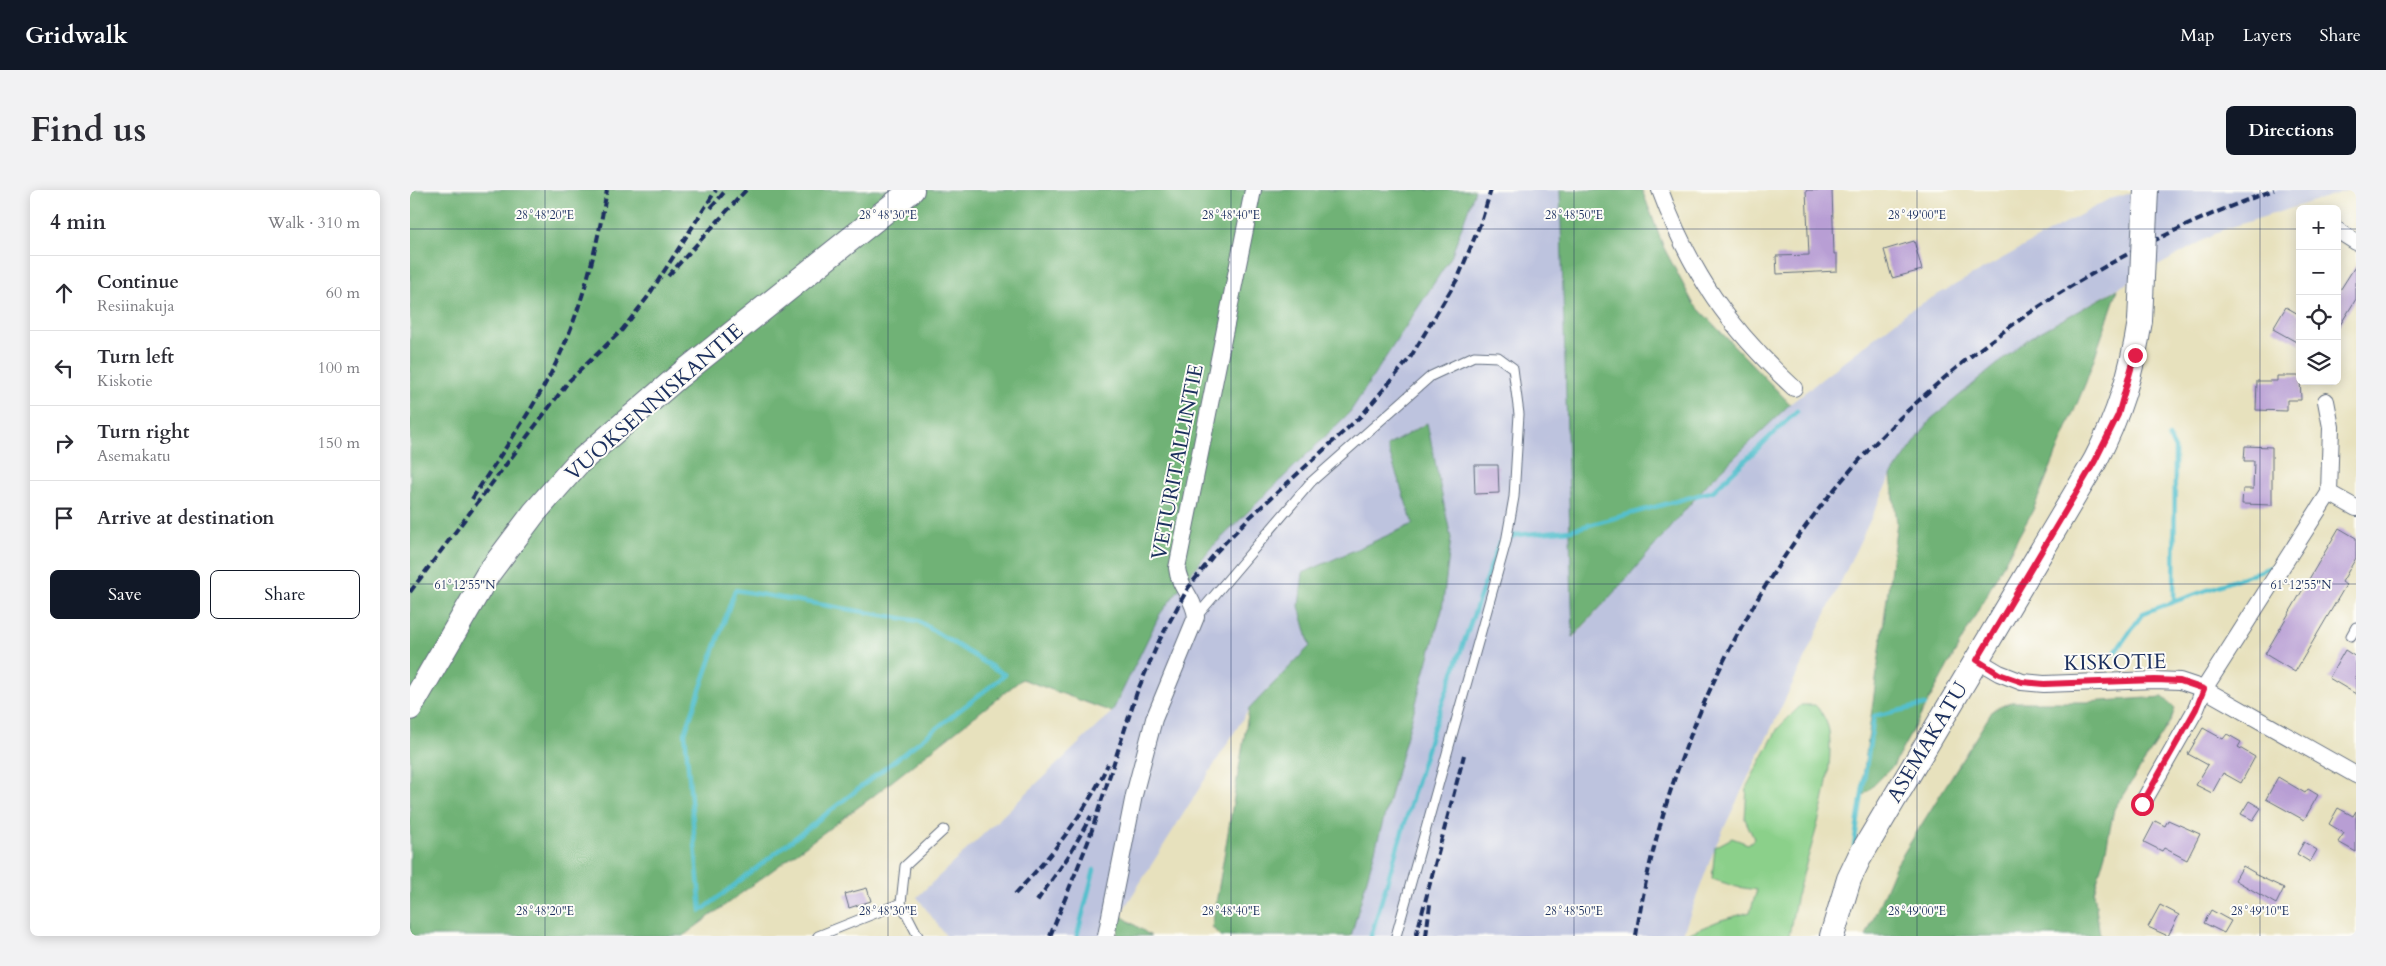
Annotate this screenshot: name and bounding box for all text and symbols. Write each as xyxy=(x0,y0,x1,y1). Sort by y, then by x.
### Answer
text: Gridwalk xyxy=(25,19,128,52)
text: Map xyxy=(2180,23,2215,48)
text: Layers xyxy=(2243,23,2292,48)
text: Share xyxy=(2320,23,2361,48)
text: Find us xyxy=(30,106,146,154)
button: Directions xyxy=(2226,106,2356,155)
map controls xyxy=(2296,205,2341,385)
button: + xyxy=(2296,205,2341,250)
text: 28°48'20"E xyxy=(516,207,574,223)
text: 28°48'30"E xyxy=(859,207,917,223)
text: 28°48'40"E xyxy=(1202,207,1260,223)
text: 28°48'50"E xyxy=(1545,207,1603,223)
text: 28°49'00"E xyxy=(1888,207,1946,223)
text: 4 min xyxy=(50,208,106,237)
text: Walk · 310 m xyxy=(268,212,360,234)
button: − xyxy=(2296,250,2341,295)
text: Continue xyxy=(97,269,179,295)
icon: ahead xyxy=(50,279,78,307)
text: 60 m xyxy=(326,282,360,304)
text: Resiinakuja xyxy=(97,295,174,317)
button: locate xyxy=(2296,295,2341,340)
street label: VUOKSENNISKANTIE xyxy=(559,317,750,488)
button: layers xyxy=(2296,340,2341,385)
text: Turn left xyxy=(97,344,174,370)
route end xyxy=(2124,344,2147,367)
icon: left xyxy=(50,354,78,382)
text: 100 m xyxy=(318,357,360,379)
street label: VETURITALLINTIE xyxy=(1144,362,1211,563)
text: Kiskotie xyxy=(97,370,153,392)
text: Turn right xyxy=(97,419,189,445)
icon: right xyxy=(50,429,78,457)
text: 150 m xyxy=(318,432,360,454)
text: Asemakatu xyxy=(97,445,171,467)
icon: arrive xyxy=(50,504,78,532)
text: Arrive at destination xyxy=(97,505,274,531)
button: Save xyxy=(50,570,200,619)
button: Share xyxy=(210,570,360,619)
text: 61°12'55"N xyxy=(435,577,496,593)
text: 61°12'55"N xyxy=(2271,577,2332,593)
street label: KISKOTIE xyxy=(2063,647,2167,678)
street label: ASEMAKATU xyxy=(1880,676,1975,808)
route start xyxy=(2131,793,2154,816)
text: 28°48'20"E xyxy=(516,903,574,919)
text: 28°48'30"E xyxy=(859,903,917,919)
text: 28°48'40"E xyxy=(1202,903,1260,919)
text: 28°48'50"E xyxy=(1545,903,1603,919)
text: 28°49'00"E xyxy=(1888,903,1946,919)
text: 28°49'10"E xyxy=(2231,903,2289,919)

